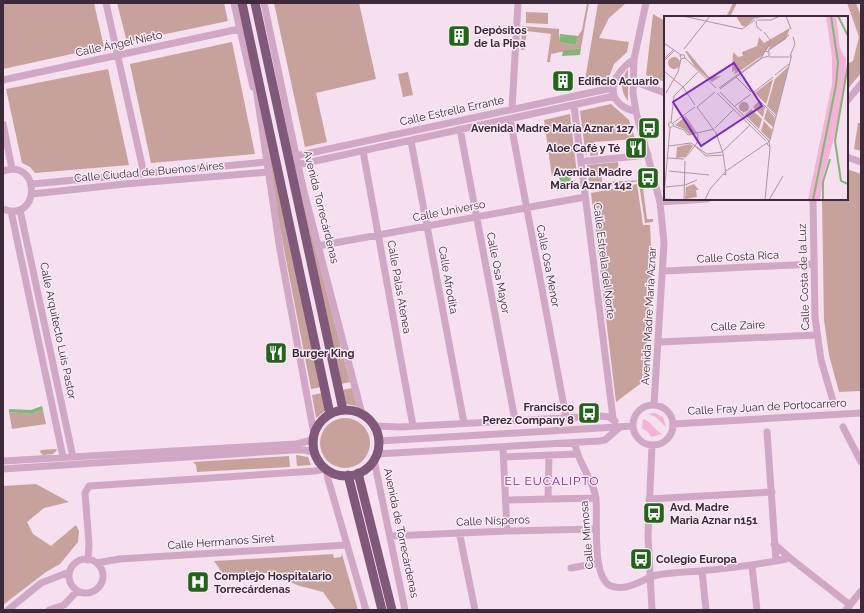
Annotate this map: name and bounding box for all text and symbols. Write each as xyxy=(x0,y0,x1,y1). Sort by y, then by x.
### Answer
inset map xyxy=(664,16,848,200)
building icon: Depósitos de la Pipa xyxy=(446,23,472,49)
place label: Depósitos de la Pipa xyxy=(474,24,527,50)
street label: Calle Ángel Nieto xyxy=(74,27,164,60)
building icon: Edificio Acuario xyxy=(550,68,576,94)
place label: Edificio Acuario xyxy=(578,75,659,88)
street label: Calle Estrella Errante xyxy=(399,93,506,128)
bus stop icon: Avenida Madre María Aznar 127 xyxy=(636,115,662,141)
place label: Avenida Madre María Aznar 127 xyxy=(471,122,635,135)
restaurant icon: Aloe Café y Té xyxy=(623,135,649,161)
place label: Aloe Café y Té xyxy=(546,142,620,155)
street label: Avenida Torrecárdenas xyxy=(301,149,341,265)
street label: Calle Ciudad de Buenos Aires xyxy=(74,159,224,185)
bus stop icon: Avenida Madre María Aznar 142 xyxy=(635,165,661,191)
place label: Avenida Madre María Aznar 142 xyxy=(550,166,632,192)
street label: Calle Universo xyxy=(412,198,487,224)
street label: Calle Estrella del Norte xyxy=(590,202,618,320)
street label: Calle Costa de la Luz xyxy=(796,223,812,331)
street label: Calle Osa Menor xyxy=(534,224,562,309)
street label: Calle Osa Mayor xyxy=(484,231,512,315)
street label: Calle Palas Atenea xyxy=(384,239,414,335)
street label: Calle Afrodita xyxy=(436,245,460,315)
street label: Avenida Madre María Aznar xyxy=(639,246,659,385)
street label: Calle Costa Rica xyxy=(697,248,779,266)
street label: Calle Arquitecto Luis Pastor xyxy=(37,261,79,401)
street label: Calle Zaire xyxy=(711,318,766,334)
restaurant icon: Burger King xyxy=(263,340,289,366)
place label: Burger King xyxy=(292,347,354,360)
street label: Calle Fray Juan de Portocarrero xyxy=(687,396,847,418)
bus stop icon: Francisco Perez Company 8 xyxy=(576,400,602,426)
place label: Francisco Perez Company 8 xyxy=(483,401,574,427)
street label: Avenida de Torrecárdenas xyxy=(381,467,421,599)
district label: EL EUCALIPTO xyxy=(504,474,600,488)
street label: Calle Mimosa xyxy=(578,500,596,570)
bus stop icon: Avd. Madre Maria Aznar n151 xyxy=(641,500,667,526)
place label: Avd. Madre Maria Aznar n151 xyxy=(670,501,758,527)
street label: Calle Nísperos xyxy=(456,513,530,529)
street label: Calle Hermanos Siret xyxy=(167,532,275,552)
bus stop icon: Colegio Europa xyxy=(628,546,654,572)
place label: Colegio Europa xyxy=(656,553,737,566)
hospital icon: Complejo Hospitalario Torrecárdenas xyxy=(185,569,211,595)
place label: Complejo Hospitalario Torrecárdenas xyxy=(214,570,332,596)

